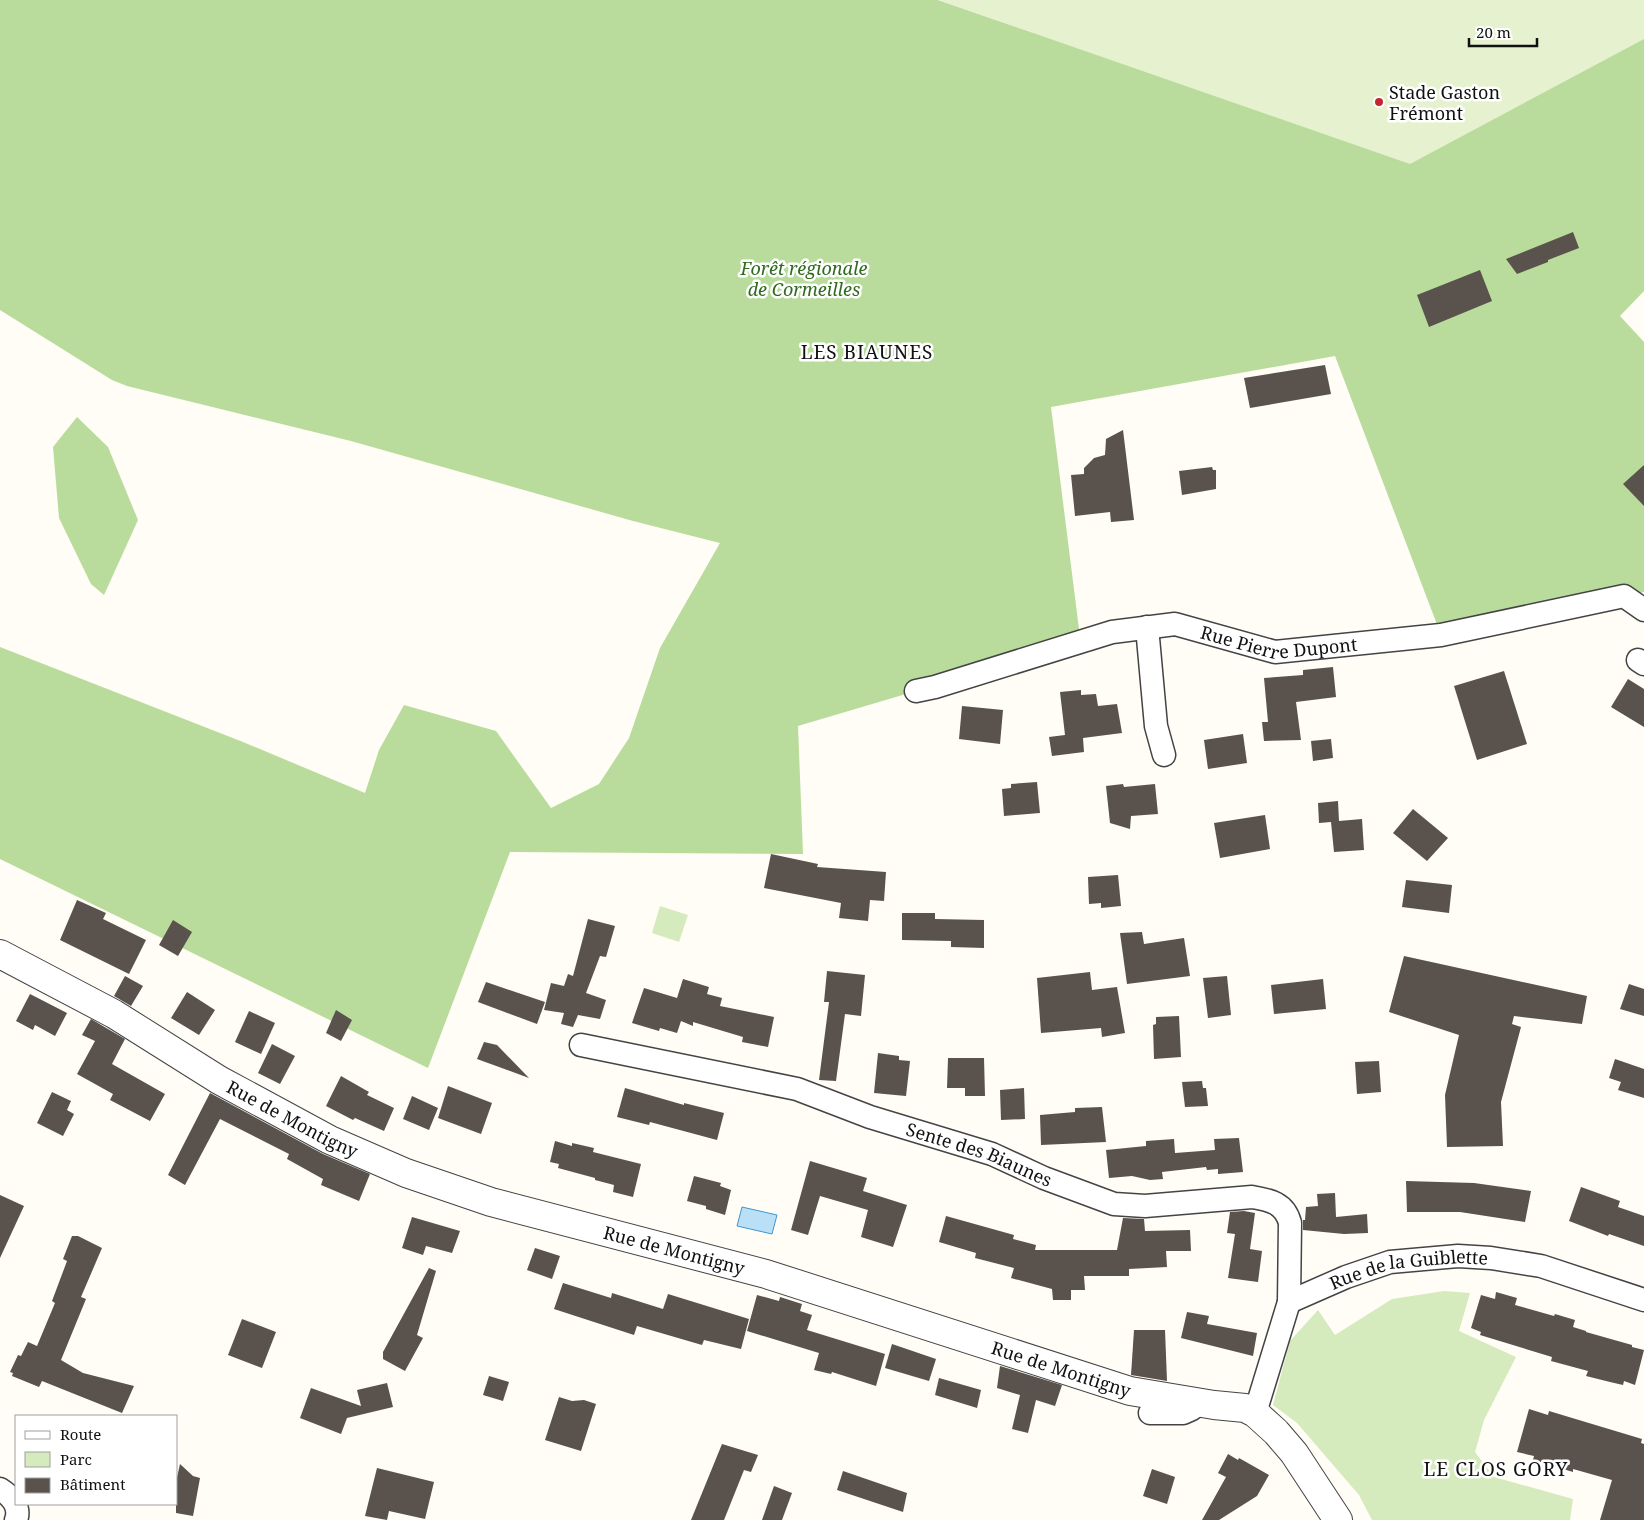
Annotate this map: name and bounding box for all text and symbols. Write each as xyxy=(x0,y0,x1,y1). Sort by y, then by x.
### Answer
scale bar xyxy=(1469,15,1536,47)
text: 20 m xyxy=(1476,22,1511,42)
place label: Stade Gaston Frémont xyxy=(1389,80,1500,125)
marker: Stade Gaston Frémont xyxy=(1373,96,1385,108)
park label: Forêt régionale de Cormeilles xyxy=(740,256,868,301)
district label: LES BIAUNES xyxy=(801,339,933,365)
street label: Rue Pierre Dupont xyxy=(1198,620,1358,665)
street label: Rue de Montigny xyxy=(223,1074,363,1163)
street label: Sente des Biaunes xyxy=(903,1117,1055,1192)
street label: Rue de Montigny xyxy=(601,1220,748,1280)
street label: Rue de la Guiblette xyxy=(1325,1244,1489,1295)
street label: Rue de Montigny xyxy=(988,1335,1135,1403)
legend xyxy=(15,1415,178,1505)
text: Route xyxy=(60,1424,101,1444)
text: Parc xyxy=(60,1449,92,1469)
district label: LE CLOS GORY xyxy=(1424,1456,1568,1482)
text: Bâtiment xyxy=(60,1474,126,1494)

